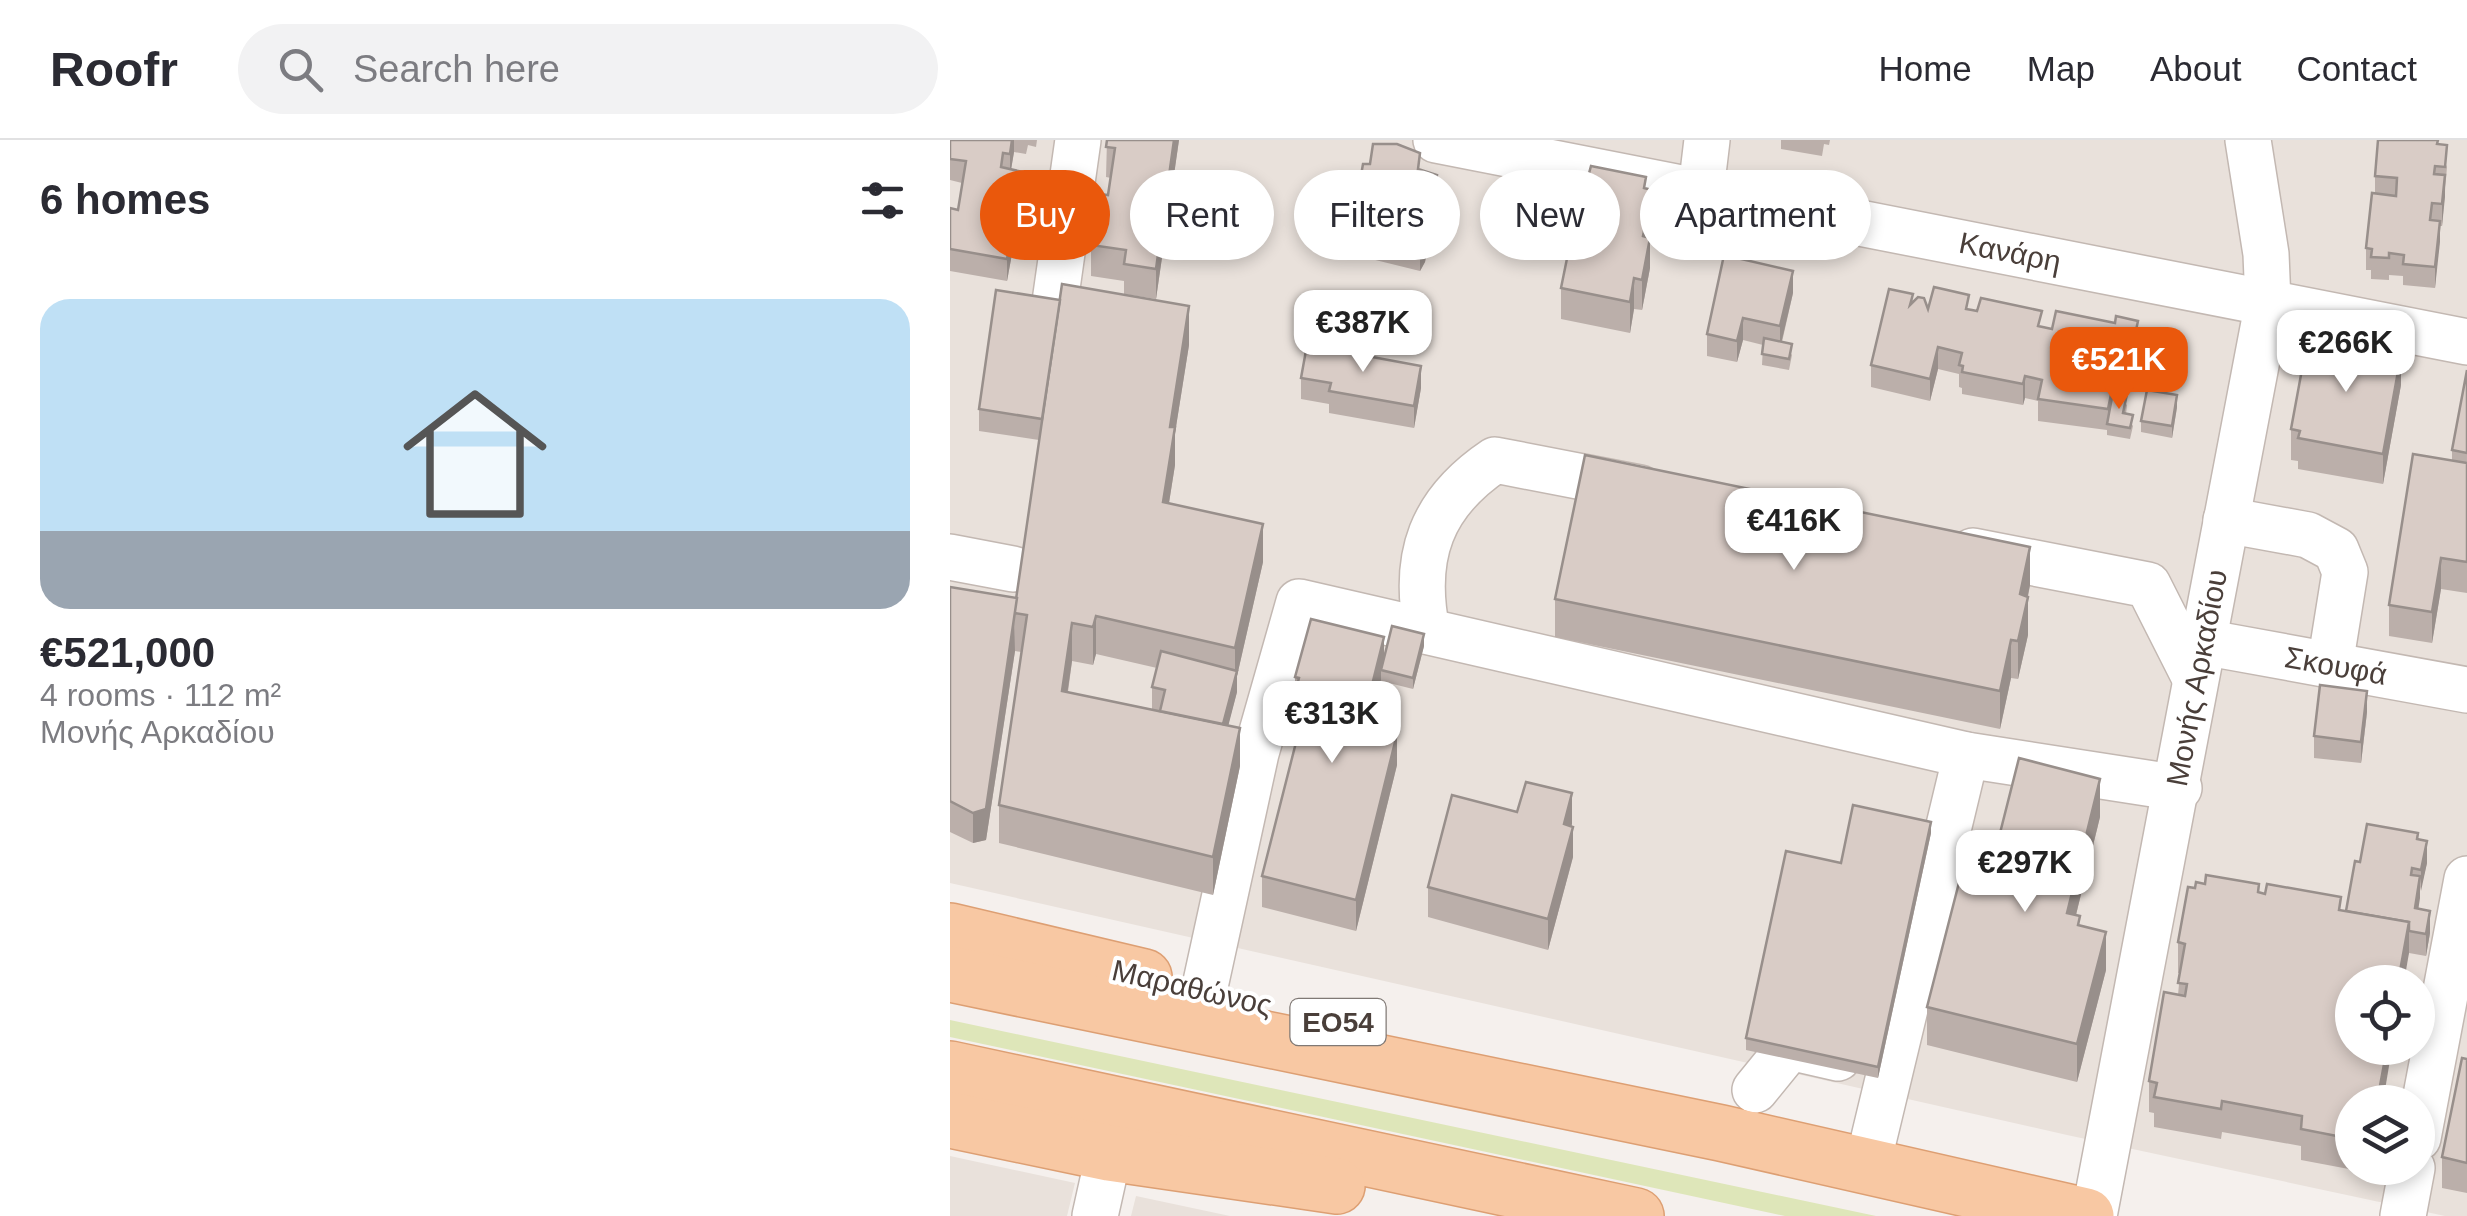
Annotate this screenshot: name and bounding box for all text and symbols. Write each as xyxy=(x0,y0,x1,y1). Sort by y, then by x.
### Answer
search box xyxy=(238,24,938,114)
icon: search xyxy=(273,42,328,97)
text: Roofr xyxy=(50,43,178,96)
text: Search here xyxy=(353,48,560,90)
text: Home xyxy=(1878,49,1972,88)
text: Map xyxy=(2027,49,2095,88)
text: About xyxy=(2150,49,2241,88)
text: Contact xyxy=(2296,49,2417,88)
chip: Buy xyxy=(980,170,1110,260)
chip: Rent xyxy=(1130,170,1274,260)
chip: Filters xyxy=(1294,170,1460,260)
chip: New xyxy=(1480,170,1620,260)
chip: Apartment xyxy=(1640,170,1871,260)
icon: filters xyxy=(855,173,910,228)
text: 6 homes xyxy=(40,176,210,223)
street label: Κανάρη xyxy=(1956,226,2064,278)
pin: €387K xyxy=(1293,290,1433,375)
text: €387K xyxy=(1316,304,1410,340)
pin: €266K xyxy=(2276,310,2416,395)
text: €266K xyxy=(2299,324,2393,360)
pin: €521K xyxy=(2049,327,2189,412)
text: €521K xyxy=(2072,341,2166,377)
icon: home xyxy=(385,364,565,544)
pin: €416K xyxy=(1724,488,1864,573)
text: €416K xyxy=(1747,502,1841,538)
street label: Μονής Αρκαδίου xyxy=(2160,567,2233,789)
text: €521,000 xyxy=(40,629,215,676)
street label: Σκουφά xyxy=(2282,640,2390,691)
text: 4 rooms · 112 m² xyxy=(40,677,281,713)
pin: €313K xyxy=(1262,681,1402,766)
text: €313K xyxy=(1285,695,1379,731)
text: Μονής Αρκαδίου xyxy=(40,714,275,750)
pin: €297K xyxy=(1955,830,2095,915)
text: €297K xyxy=(1978,844,2072,880)
street label: Μαραθώνος xyxy=(1109,953,1275,1022)
map controls xyxy=(2335,965,2435,1185)
button: locate xyxy=(2335,965,2435,1065)
road number: ΕΟ54 xyxy=(1290,999,1386,1045)
button: layers xyxy=(2335,1085,2435,1185)

